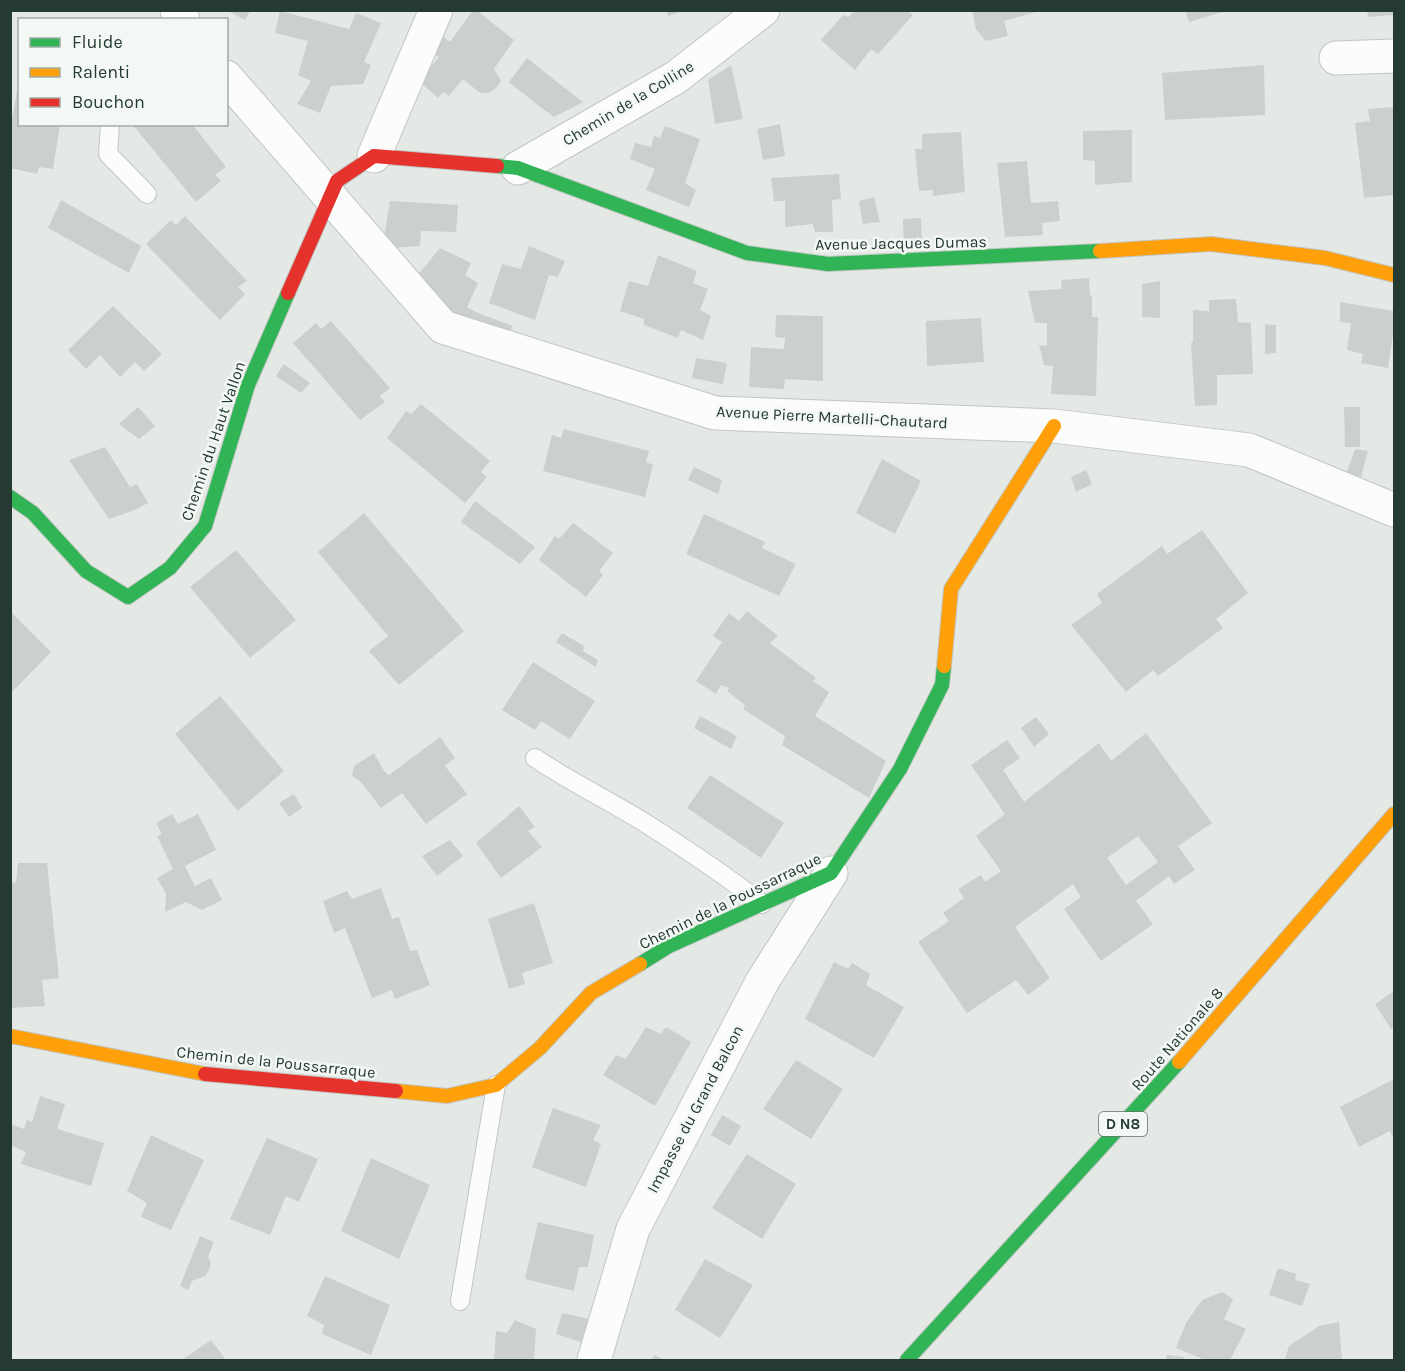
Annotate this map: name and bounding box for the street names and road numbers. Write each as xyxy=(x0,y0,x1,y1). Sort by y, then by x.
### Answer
street label: Chemin de la Colline xyxy=(559,56,697,150)
street label: Avenue Jacques Dumas xyxy=(815,232,987,254)
street label: Chemin du Haut Vallon xyxy=(177,359,249,523)
street label: Avenue Pierre Martelli-Chautard xyxy=(716,401,948,433)
street label: Chemin de la Poussarraque xyxy=(636,849,824,953)
street label: Route Nationale 8 xyxy=(1127,984,1227,1094)
street label: Impasse du Grand Balcon xyxy=(643,1022,747,1196)
street label: Chemin de la Poussarraque xyxy=(176,1042,376,1082)
road number: D N8 xyxy=(1099,1112,1147,1136)

